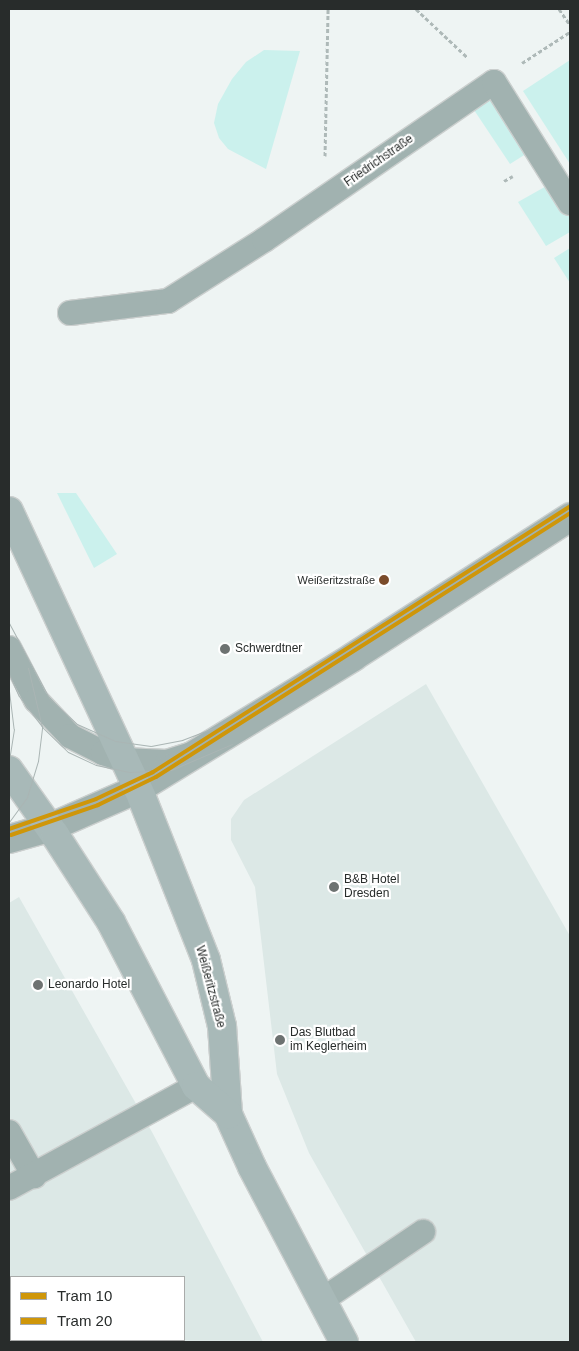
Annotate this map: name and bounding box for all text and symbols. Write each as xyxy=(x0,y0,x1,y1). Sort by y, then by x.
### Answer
street label: Friedrichstraße xyxy=(342,132,416,190)
place label: Weißeritzstraße xyxy=(298,573,375,587)
marker: Weißeritzstraße xyxy=(379,575,389,585)
place label: Schwerdtner xyxy=(235,642,302,656)
marker: Schwerdtner xyxy=(219,643,231,655)
place label: B&B Hotel Dresden xyxy=(344,873,399,901)
marker: B&B Hotel Dresden xyxy=(328,881,340,893)
street label: Weißeritzstraße xyxy=(192,944,228,1030)
place label: Leonardo Hotel xyxy=(48,978,130,992)
marker: Leonardo Hotel xyxy=(32,979,44,991)
place label: Das Blutbad im Keglerheim xyxy=(290,1026,367,1054)
marker: Das Blutbad im Keglerheim xyxy=(274,1034,286,1046)
legend xyxy=(10,1276,185,1341)
text: Tram 10 xyxy=(57,1287,112,1304)
text: Tram 20 xyxy=(57,1312,112,1329)

